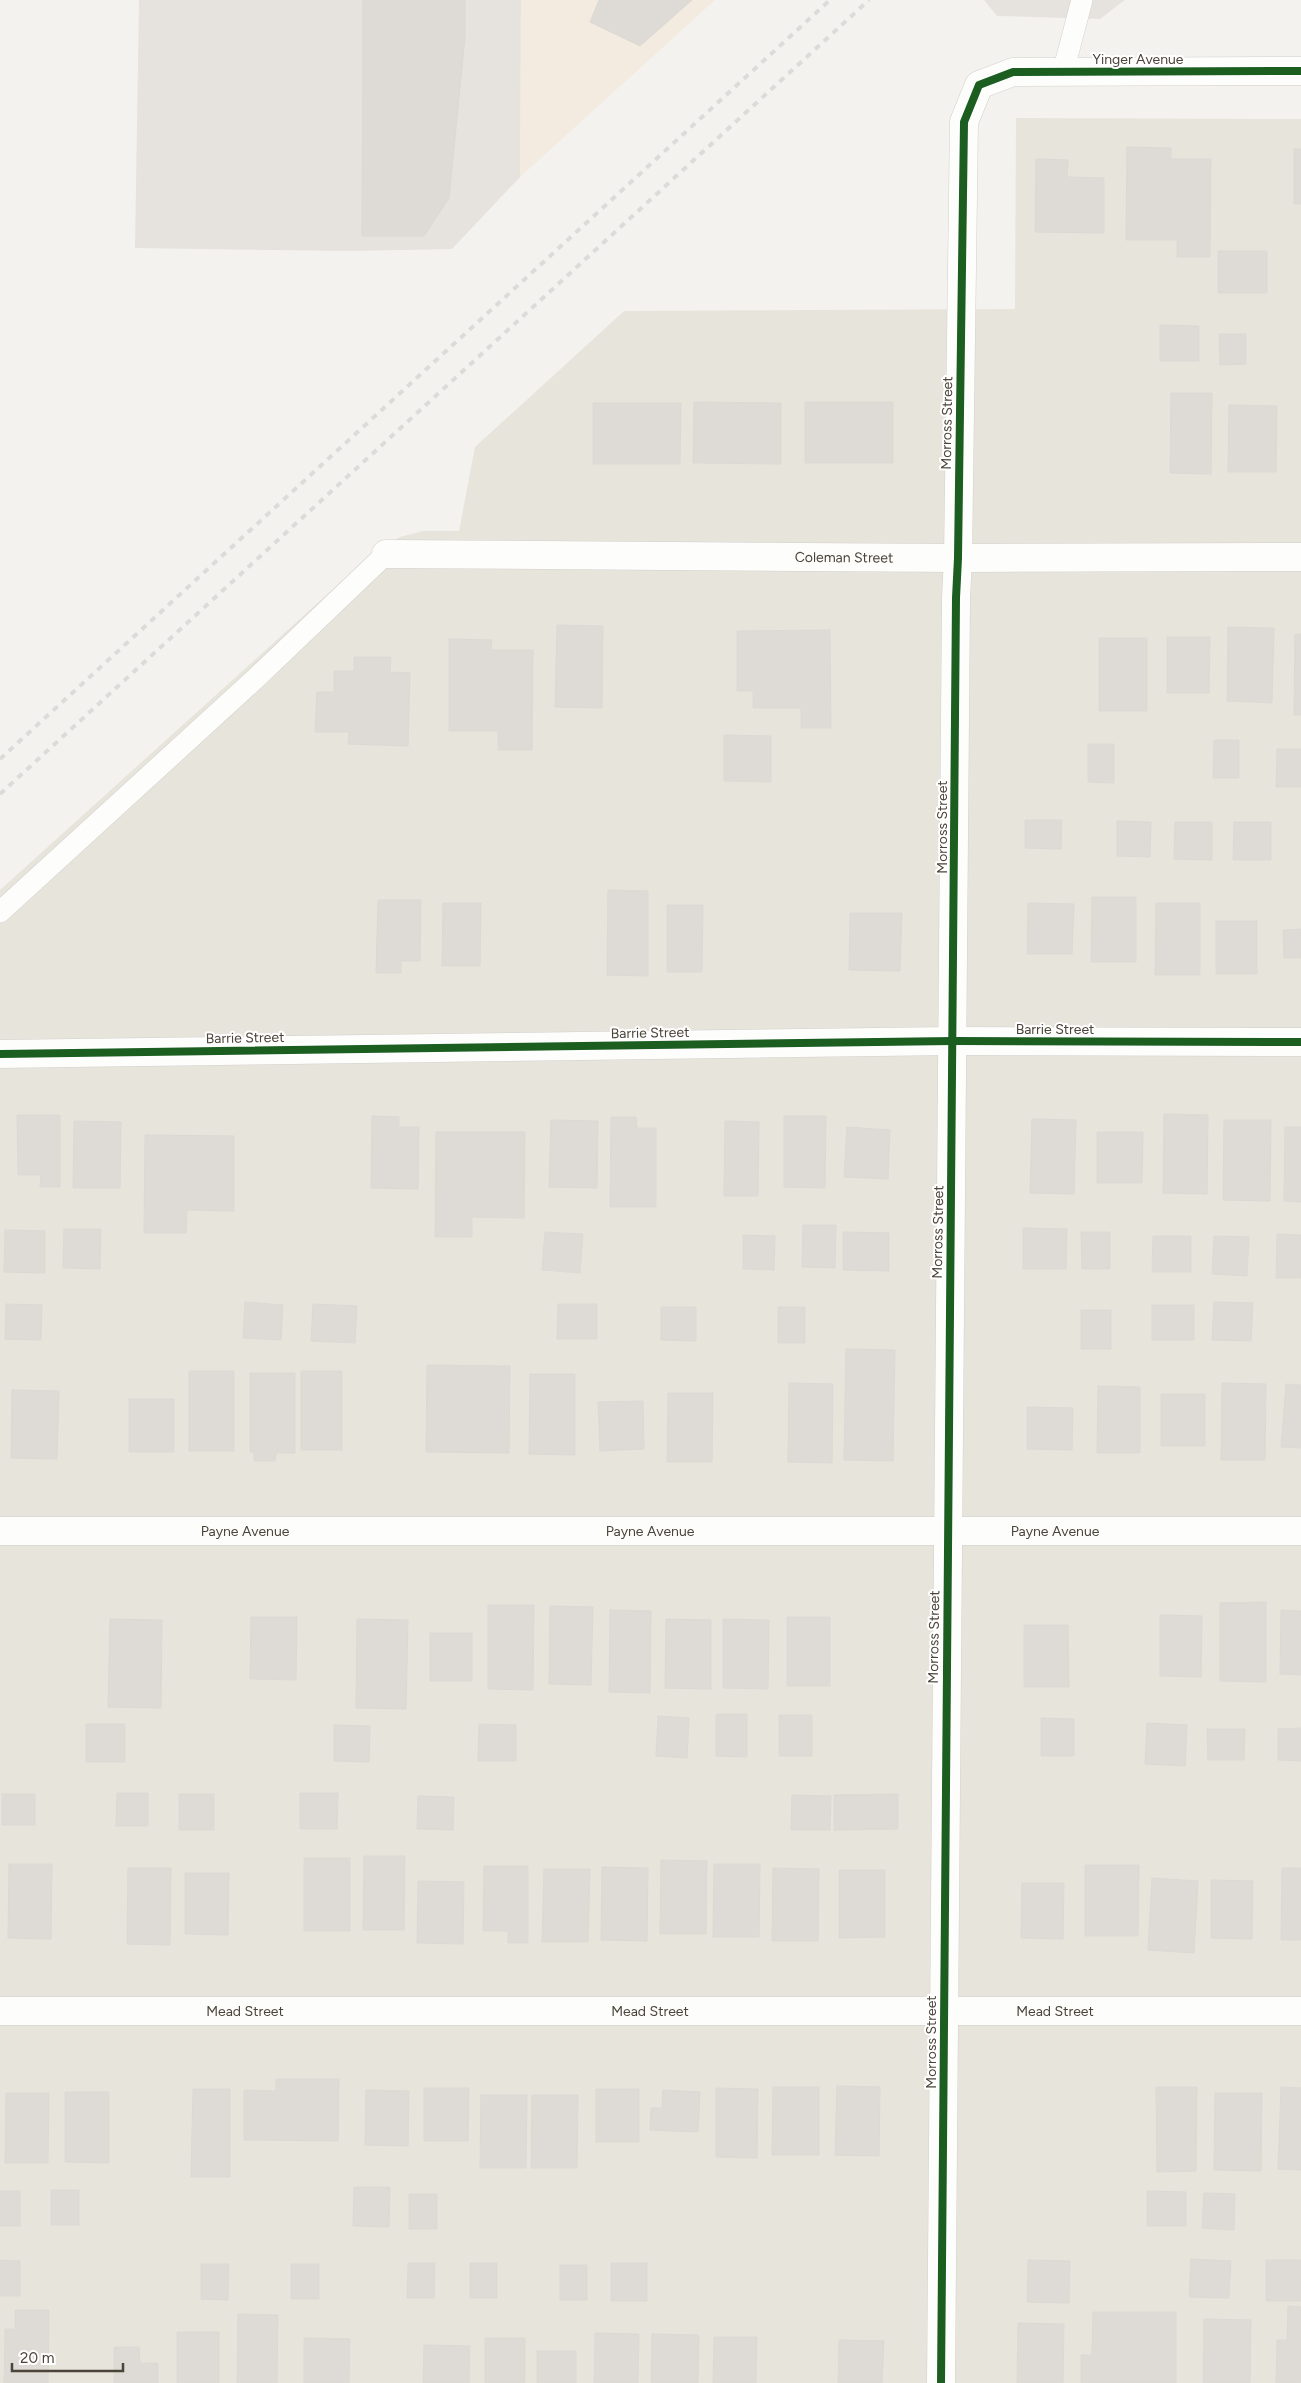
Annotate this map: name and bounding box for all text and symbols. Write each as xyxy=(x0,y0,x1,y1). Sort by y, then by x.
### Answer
street label: Yinger Avenue xyxy=(1093,51,1184,68)
street label: Morross Street xyxy=(938,376,956,470)
street label: Coleman Street xyxy=(795,548,893,566)
street label: Morross Street xyxy=(934,780,951,874)
street label: Barrie Street xyxy=(1016,1021,1094,1038)
street label: Barrie Street xyxy=(610,1024,690,1042)
street label: Barrie Street xyxy=(205,1029,285,1047)
street label: Morross Street xyxy=(929,1185,947,1279)
street label: Payne Avenue xyxy=(201,1523,290,1540)
street label: Payne Avenue xyxy=(606,1523,695,1540)
street label: Payne Avenue xyxy=(1011,1523,1100,1540)
street label: Morross Street xyxy=(925,1590,943,1684)
street label: Morross Street xyxy=(923,1995,940,2089)
street label: Mead Street xyxy=(206,2003,284,2020)
street label: Mead Street xyxy=(611,2003,689,2020)
street label: Mead Street xyxy=(1016,2003,1094,2020)
scale bar xyxy=(12,2340,124,2372)
text: 20 m xyxy=(20,2349,54,2367)

